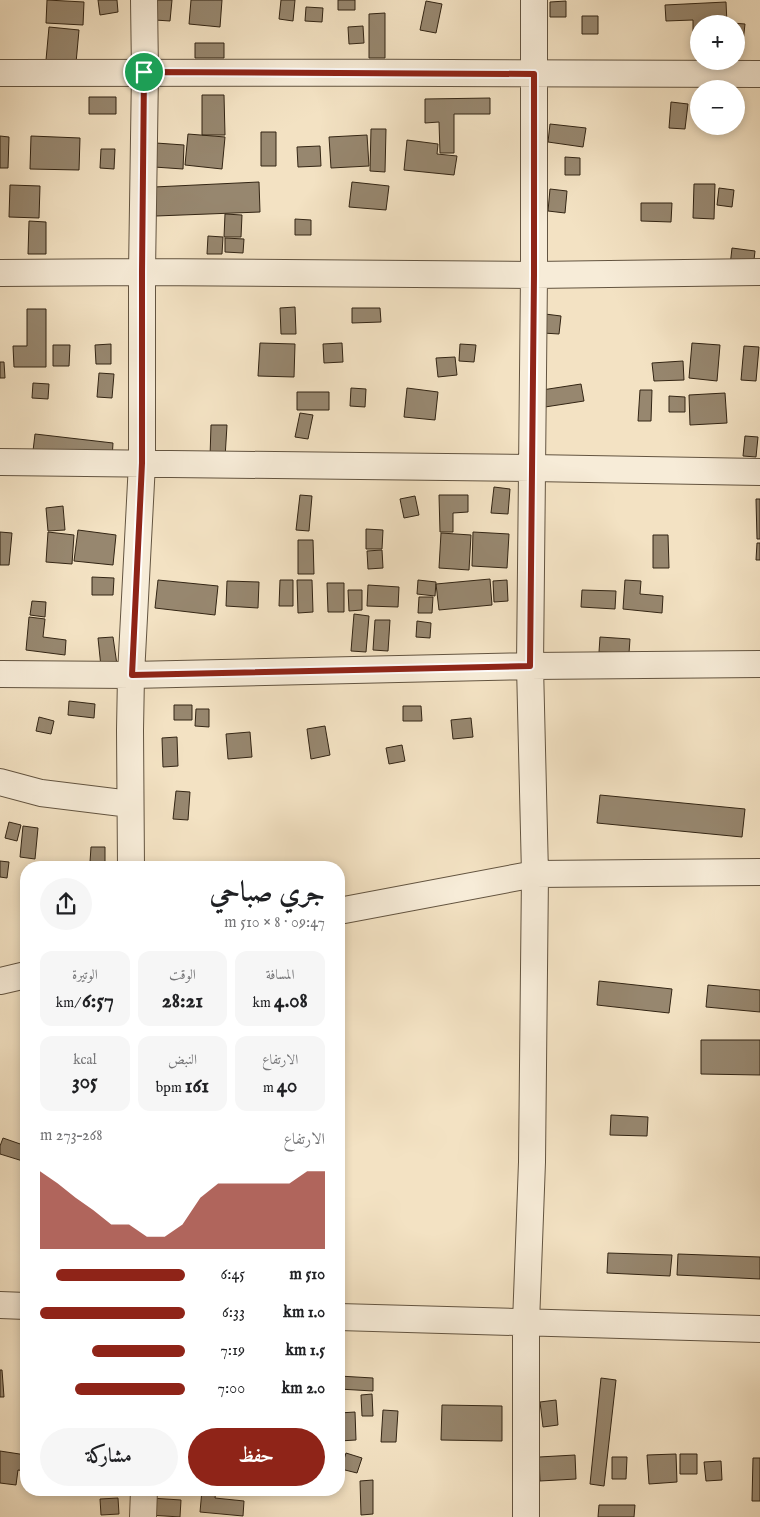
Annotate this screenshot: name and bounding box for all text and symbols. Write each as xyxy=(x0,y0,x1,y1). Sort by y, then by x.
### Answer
map controls xyxy=(690,15,745,135)
button: + xyxy=(690,15,745,70)
pin xyxy=(123,51,165,93)
icon: arrive xyxy=(130,58,158,86)
button: − xyxy=(690,80,745,135)
text: جري صباحي xyxy=(210,876,325,911)
button: share xyxy=(40,878,92,930)
text: 09:47 · 8 × 510 m xyxy=(224,913,325,933)
text: الوتيرة xyxy=(72,966,98,984)
text: الوقت xyxy=(169,966,196,984)
text: المسافة xyxy=(266,966,294,984)
text: 6:57 xyxy=(82,988,114,1015)
text: 28:21 xyxy=(162,988,203,1015)
text: 4.08 xyxy=(274,988,308,1015)
text: /km xyxy=(56,994,82,1012)
text: km xyxy=(253,994,274,1012)
text: kcal xyxy=(73,1051,97,1069)
text: النبض xyxy=(168,1051,197,1069)
text: الارتفاع xyxy=(262,1051,298,1069)
text: 305 xyxy=(72,1069,98,1096)
text: 161 xyxy=(185,1073,209,1100)
text: 40 xyxy=(277,1073,297,1100)
text: bpm xyxy=(156,1079,185,1097)
text: m xyxy=(263,1079,277,1097)
text: 268–273 m xyxy=(40,1126,103,1146)
text: الارتفاع xyxy=(283,1130,325,1150)
text: 6:45 xyxy=(220,1265,245,1285)
text: 510 m xyxy=(290,1265,325,1285)
text: 6:33 xyxy=(222,1303,245,1323)
text: 1.0 km xyxy=(283,1303,325,1323)
text: 7:19 xyxy=(220,1341,245,1361)
text: 1.5 km xyxy=(285,1341,325,1361)
text: 7:00 xyxy=(218,1379,245,1399)
text: 2.0 km xyxy=(282,1379,325,1399)
button: مشاركة xyxy=(40,1428,178,1486)
button: حفظ xyxy=(188,1428,325,1486)

